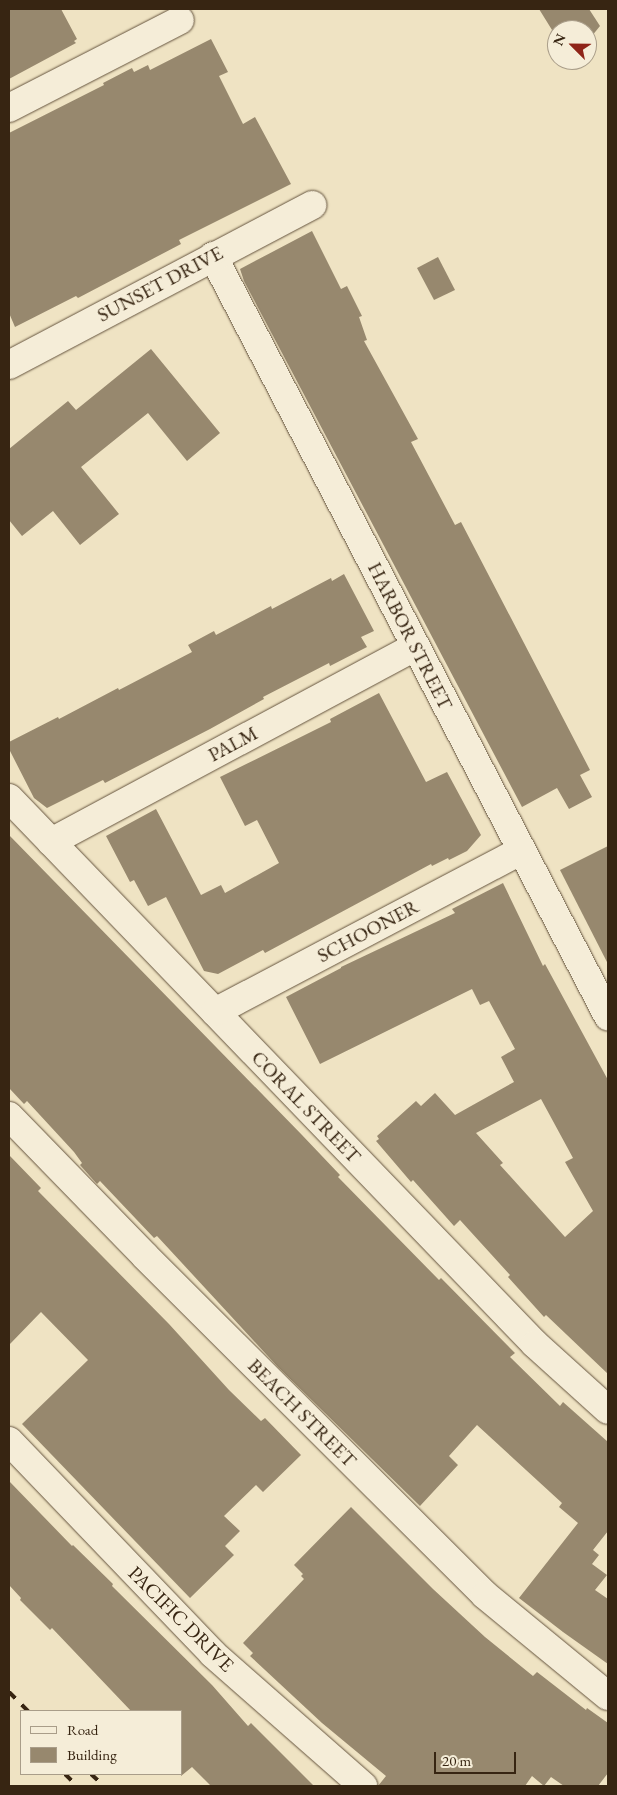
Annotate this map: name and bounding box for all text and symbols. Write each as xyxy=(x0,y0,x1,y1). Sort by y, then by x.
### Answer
north arrow xyxy=(547,20,597,70)
text: N xyxy=(549,31,570,48)
street label: SUNSET DRIVE xyxy=(93,241,227,327)
street label: HARBOR STREET xyxy=(362,558,458,714)
street label: PALM xyxy=(204,721,262,767)
street label: SCHOONER xyxy=(313,894,423,968)
street label: CORAL STREET xyxy=(246,1046,366,1168)
street label: BEACH STREET xyxy=(243,1354,361,1472)
street label: PACIFIC DRIVE xyxy=(123,1561,239,1677)
legend xyxy=(20,1710,182,1775)
text: Road xyxy=(67,1720,98,1739)
scale bar xyxy=(437,1742,520,1774)
text: Building xyxy=(67,1745,117,1764)
text: 20 m xyxy=(442,1751,471,1770)

